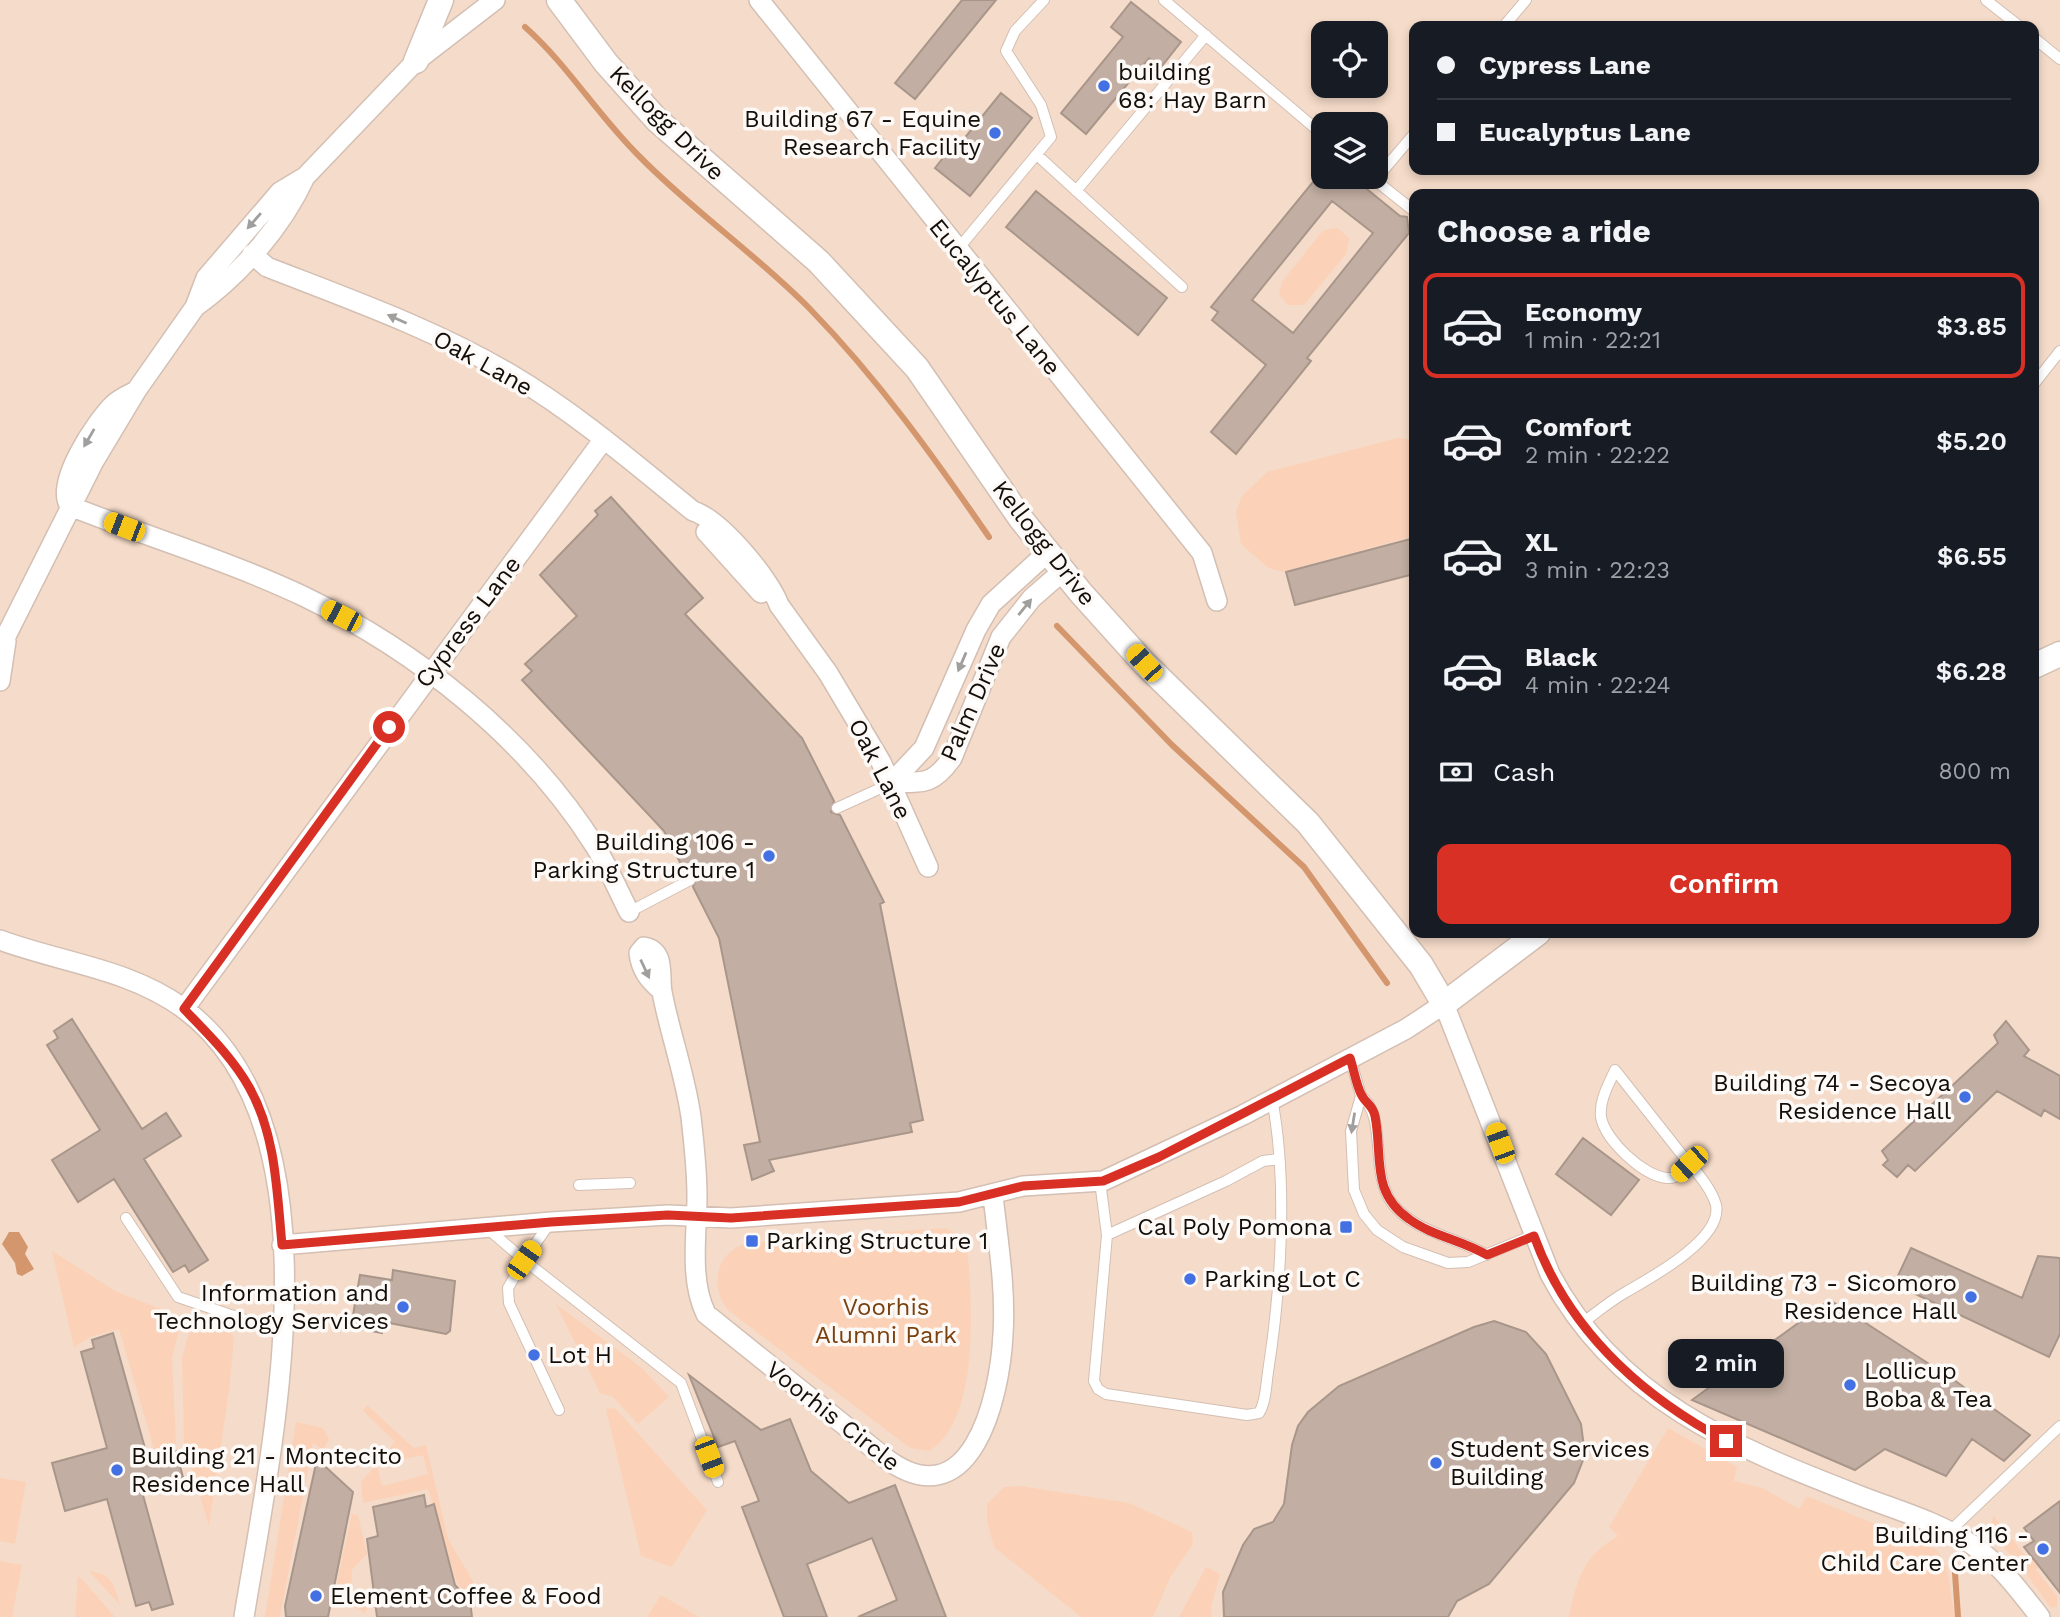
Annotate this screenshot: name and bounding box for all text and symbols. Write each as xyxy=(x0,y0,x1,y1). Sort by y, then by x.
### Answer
map controls xyxy=(1311,21,1388,189)
button: locate xyxy=(1311,21,1388,98)
text: Cypress Lane xyxy=(1479,50,1651,80)
place label: building 68: Hay Barn xyxy=(1118,58,1267,114)
street label: Kellogg Drive xyxy=(604,60,730,186)
marker: building 68: Hay Barn xyxy=(1096,78,1112,94)
place label: Building 67 - Equine Research Facility xyxy=(744,105,982,161)
button: layers xyxy=(1311,112,1388,189)
text: Eucalyptus Lane xyxy=(1479,117,1691,147)
marker: Building 67 - Equine Research Facility xyxy=(987,125,1003,141)
one-way arrow xyxy=(246,212,262,230)
text: Choose a ride xyxy=(1437,212,1651,250)
street label: Eucalyptus Lane xyxy=(923,213,1067,381)
icon: car xyxy=(1441,294,1504,357)
text: Economy xyxy=(1525,297,1642,327)
text: $3.85 xyxy=(1937,311,2007,341)
one-way arrow xyxy=(387,313,408,324)
street label: Oak Lane xyxy=(428,324,538,402)
text: 1 min · 22:21 xyxy=(1525,327,1661,354)
icon: car xyxy=(1441,409,1504,472)
text: Comfort xyxy=(1525,412,1631,442)
text: $5.20 xyxy=(1936,426,2007,456)
one-way arrow xyxy=(83,429,95,448)
text: 2 min · 22:22 xyxy=(1525,442,1670,469)
street label: Kellogg Drive xyxy=(986,475,1102,611)
car xyxy=(101,510,148,544)
icon: car xyxy=(1441,524,1504,587)
text: XL xyxy=(1525,527,1558,557)
text: $6.55 xyxy=(1937,541,2007,571)
street label: Cypress Lane xyxy=(409,551,527,693)
text: 3 min · 22:23 xyxy=(1525,557,1670,584)
car xyxy=(318,597,365,635)
one-way arrow xyxy=(1017,598,1032,615)
street label: Palm Drive xyxy=(935,639,1011,765)
icon: car xyxy=(1441,639,1504,702)
car xyxy=(1123,640,1166,686)
text: Black xyxy=(1525,642,1597,672)
one-way arrow xyxy=(956,652,968,672)
text: $6.28 xyxy=(1936,656,2007,686)
text: 4 min · 22:24 xyxy=(1525,672,1670,699)
route start xyxy=(373,711,405,743)
street label: Oak Lane xyxy=(843,714,917,824)
icon: cash xyxy=(1437,753,1475,791)
text: Cash xyxy=(1493,757,1555,787)
text: 800 m xyxy=(1938,758,2011,785)
place label: Building 106 - Parking Structure 1 xyxy=(533,828,755,884)
button: Confirm xyxy=(1437,844,2011,924)
marker: Building 106 - Parking Structure 1 xyxy=(761,848,777,864)
one-way arrow xyxy=(639,959,651,979)
place label: Building 74 - Secoya Residence Hall xyxy=(1713,1069,1952,1125)
marker: Building 74 - Secoya Residence Hall xyxy=(1957,1089,1973,1105)
one-way arrow xyxy=(1347,1113,1358,1135)
car xyxy=(1483,1120,1518,1166)
car xyxy=(1667,1142,1712,1186)
place label: Cal Poly Pomona xyxy=(1137,1213,1332,1241)
marker: Cal Poly Pomona xyxy=(1338,1219,1354,1235)
place label: Parking Structure 1 xyxy=(766,1227,988,1255)
marker: Parking Structure 1 xyxy=(744,1233,760,1249)
car xyxy=(504,1237,545,1283)
place label: Parking Lot C xyxy=(1204,1265,1361,1293)
place label: Building 73 - Sicomoro Residence Hall xyxy=(1690,1269,1958,1325)
marker: Parking Lot C xyxy=(1182,1271,1198,1287)
place label: Information and Technology Services xyxy=(153,1279,389,1335)
marker: Building 73 - Sicomoro Residence Hall xyxy=(1963,1289,1979,1305)
park label: Voorhis Alumni Park xyxy=(815,1293,957,1349)
marker: Information and Technology Services xyxy=(395,1299,411,1315)
callout: 2 min xyxy=(1668,1340,1784,1388)
place label: Lot H xyxy=(548,1341,612,1369)
marker: Lot H xyxy=(526,1347,542,1363)
text: 2 min xyxy=(1694,1350,1758,1377)
street label: Voorhis Circle xyxy=(761,1355,905,1477)
place label: Lollicup Boba & Tea xyxy=(1864,1357,1992,1413)
marker: Lollicup Boba & Tea xyxy=(1842,1377,1858,1393)
route end xyxy=(1710,1425,1742,1457)
car xyxy=(692,1434,727,1480)
place label: Student Services Building xyxy=(1450,1435,1650,1491)
place label: Building 21 - Montecito Residence Hall xyxy=(131,1442,402,1498)
marker: Student Services Building xyxy=(1428,1455,1444,1471)
marker: Building 21 - Montecito Residence Hall xyxy=(109,1462,125,1478)
place label: Building 116 - Child Care Center xyxy=(1821,1521,2029,1577)
marker: Building 116 - Child Care Center xyxy=(2035,1541,2051,1557)
place label: Element Coffee & Food xyxy=(330,1582,602,1610)
marker: Element Coffee & Food xyxy=(308,1588,324,1604)

